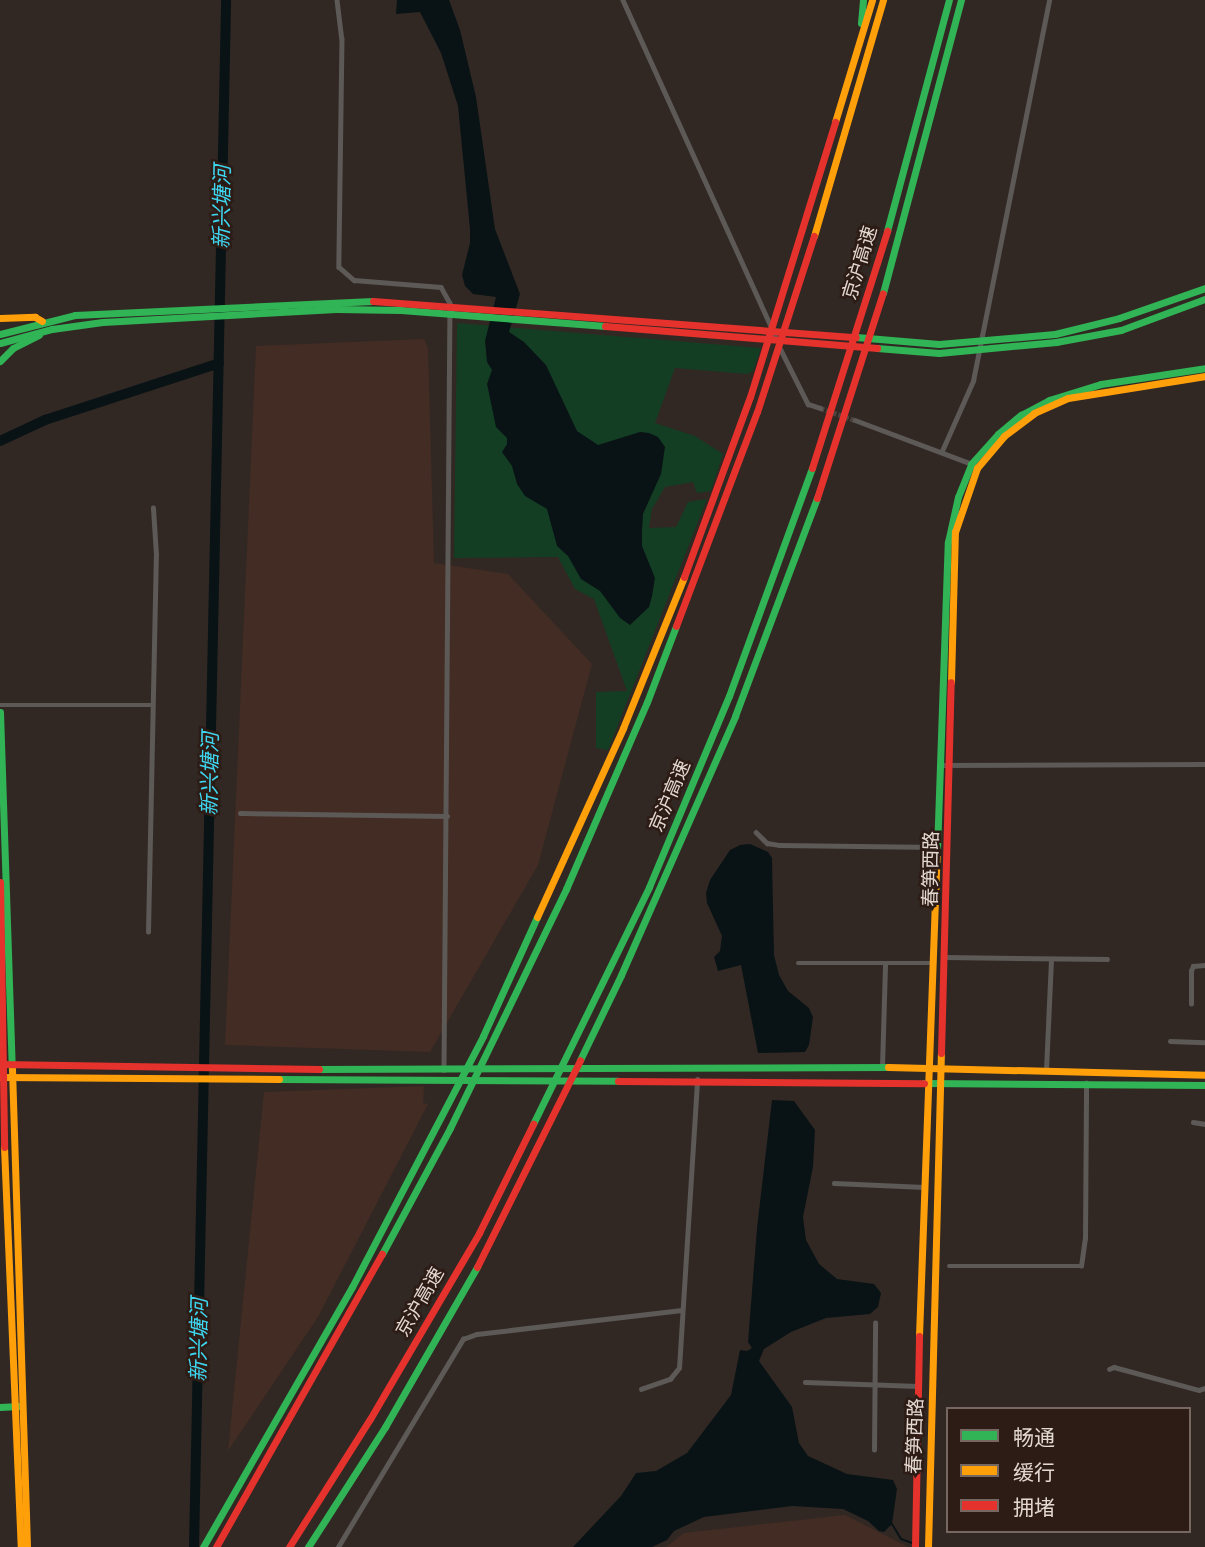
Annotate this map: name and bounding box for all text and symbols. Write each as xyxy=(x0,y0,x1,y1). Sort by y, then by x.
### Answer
water label: 新兴塘河 xyxy=(209,165,235,249)
street label: 京沪高速 xyxy=(838,223,882,303)
water label: 新兴塘河 xyxy=(197,732,223,816)
street label: 京沪高速 xyxy=(645,757,695,835)
street label: 春笋西路 xyxy=(919,831,943,907)
street label: 京沪高速 xyxy=(391,1263,449,1341)
water label: 新兴塘河 xyxy=(186,1298,212,1382)
street label: 春笋西路 xyxy=(902,1398,928,1474)
legend xyxy=(946,1407,1191,1533)
text: 畅通 xyxy=(1013,1426,1055,1450)
text: 缓行 xyxy=(1013,1461,1055,1485)
text: 拥堵 xyxy=(1013,1496,1055,1520)

